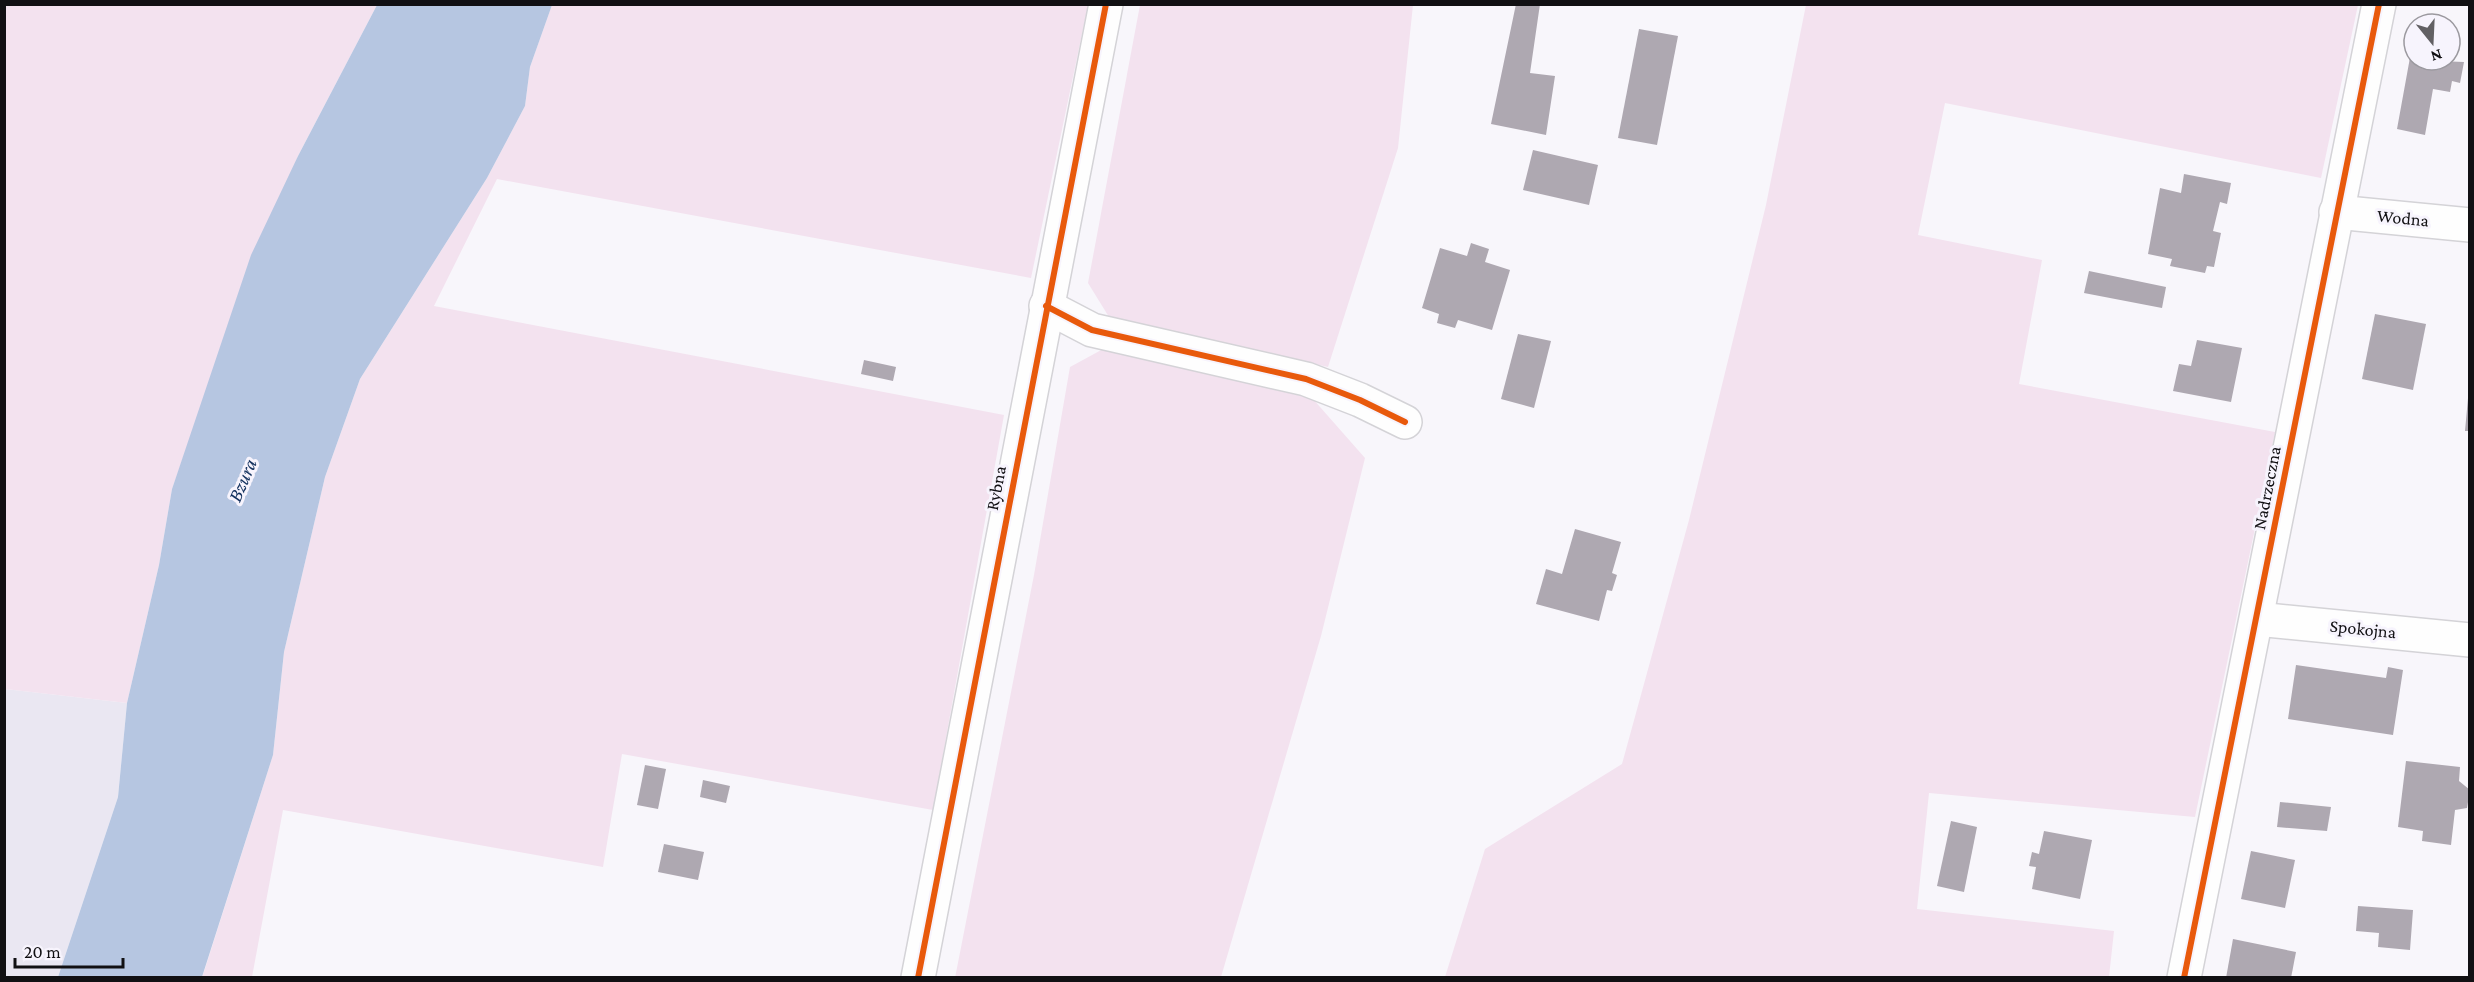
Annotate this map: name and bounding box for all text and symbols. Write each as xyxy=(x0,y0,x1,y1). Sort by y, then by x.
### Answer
north arrow xyxy=(2402,12,2462,72)
text: N xyxy=(2429,46,2444,66)
street label: Wodna xyxy=(2376,205,2430,231)
street label: Nadrzeczna xyxy=(2249,445,2285,531)
water label: Bzura xyxy=(223,455,261,505)
street label: Rybna xyxy=(982,464,1010,512)
street label: Spokojna xyxy=(2329,616,2397,643)
scale bar xyxy=(15,931,123,969)
text: 20 m xyxy=(24,942,61,962)

